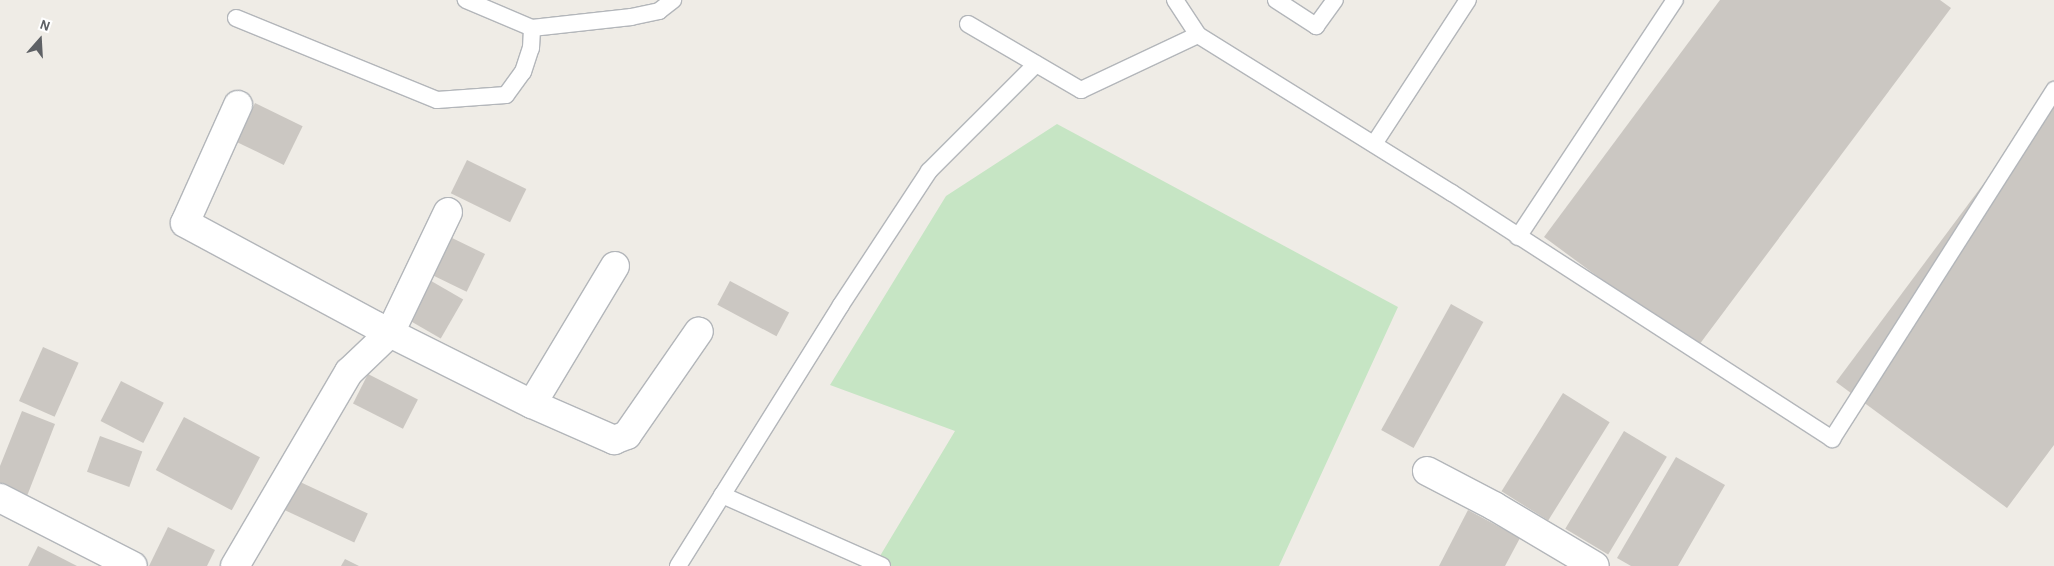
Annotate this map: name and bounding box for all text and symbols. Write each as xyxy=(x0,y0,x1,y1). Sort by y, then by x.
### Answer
north arrow xyxy=(15,15,65,65)
text: N xyxy=(38,18,52,34)

